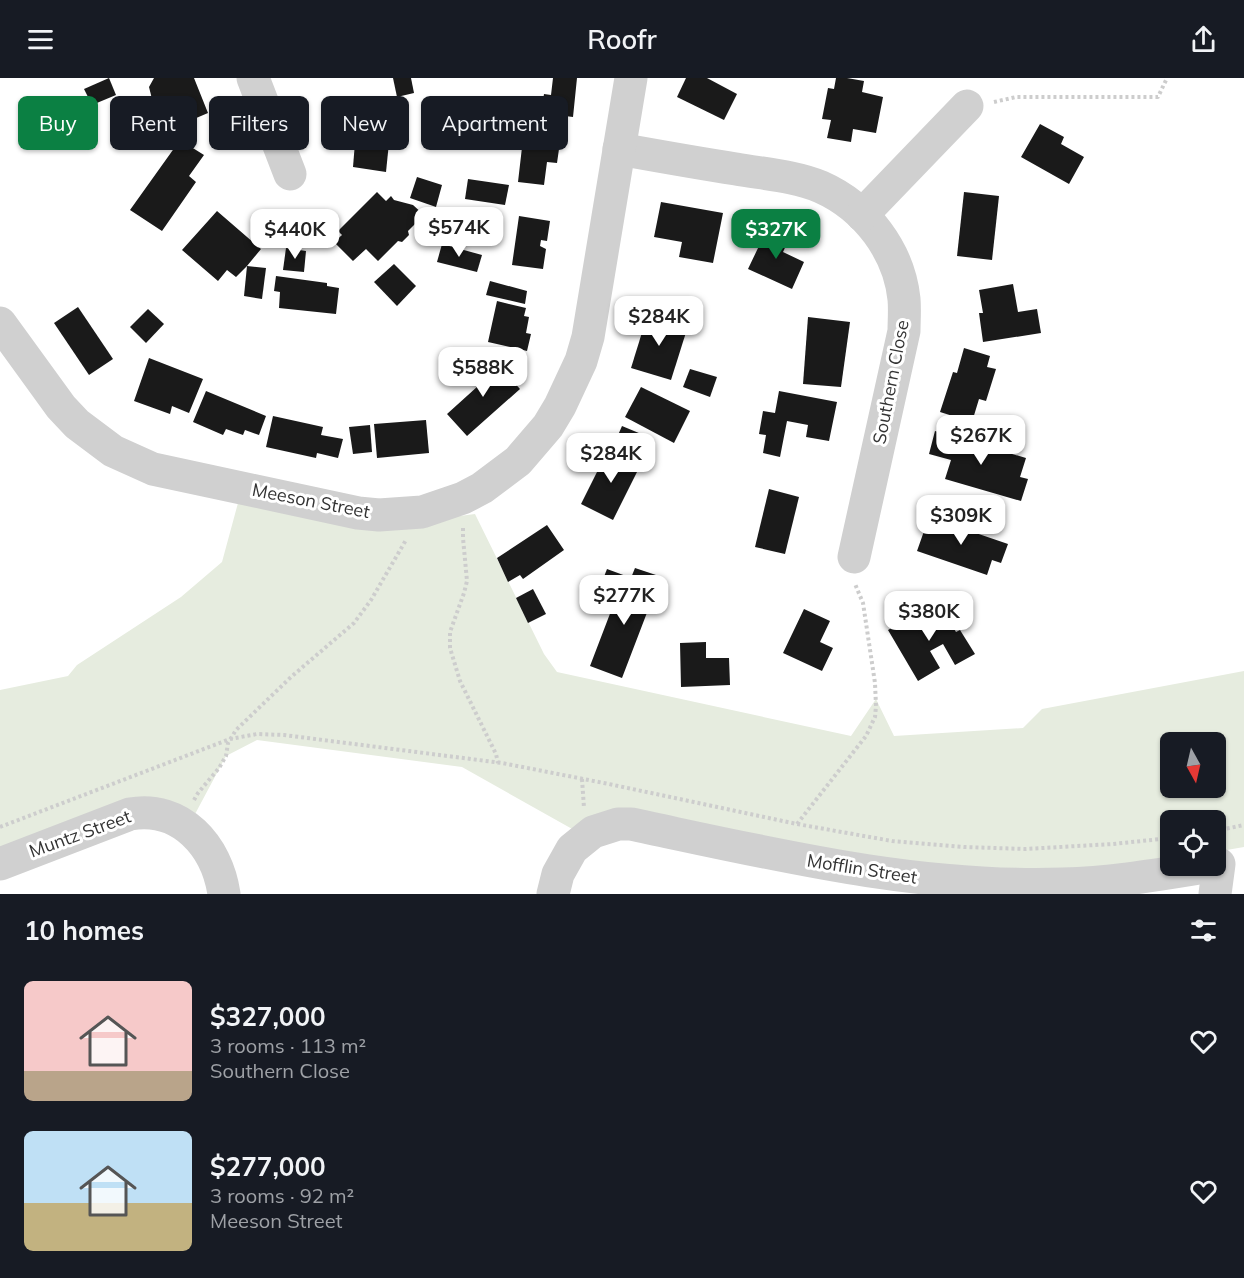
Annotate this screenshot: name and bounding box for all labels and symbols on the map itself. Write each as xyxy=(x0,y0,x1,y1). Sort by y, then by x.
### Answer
pin: $574K xyxy=(417,207,501,258)
pin: $440K xyxy=(253,209,337,260)
pin: $327K xyxy=(734,209,818,260)
pin: $284K xyxy=(617,296,701,347)
street label: Southern Close xyxy=(867,318,914,446)
pin: $588K xyxy=(441,347,525,398)
pin: $267K xyxy=(939,415,1023,466)
pin: $284K xyxy=(569,433,653,484)
street label: Meeson Street xyxy=(250,478,372,523)
pin: $309K xyxy=(919,495,1003,546)
pin: $277K xyxy=(582,575,666,626)
pin: $380K xyxy=(887,591,971,642)
north arrow xyxy=(1160,732,1226,798)
street label: Muntz Street xyxy=(26,805,134,863)
street label: Mofflin Street xyxy=(805,848,919,889)

